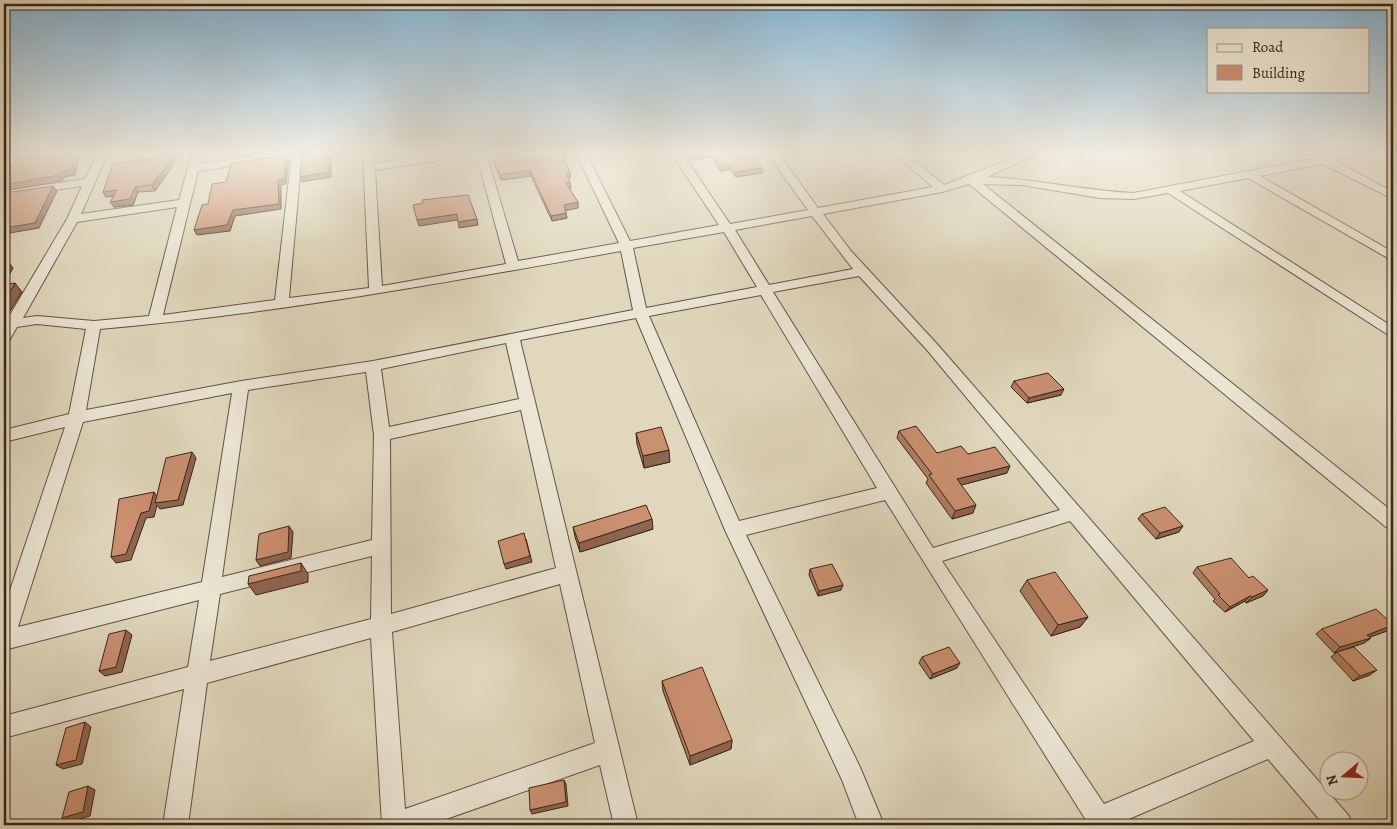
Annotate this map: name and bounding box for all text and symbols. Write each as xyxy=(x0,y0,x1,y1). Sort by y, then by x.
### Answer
legend xyxy=(1207,28,1370,92)
text: Road xyxy=(1252,37,1284,57)
text: Building xyxy=(1252,63,1305,83)
north arrow xyxy=(1320,752,1370,802)
text: N xyxy=(1322,772,1343,788)

